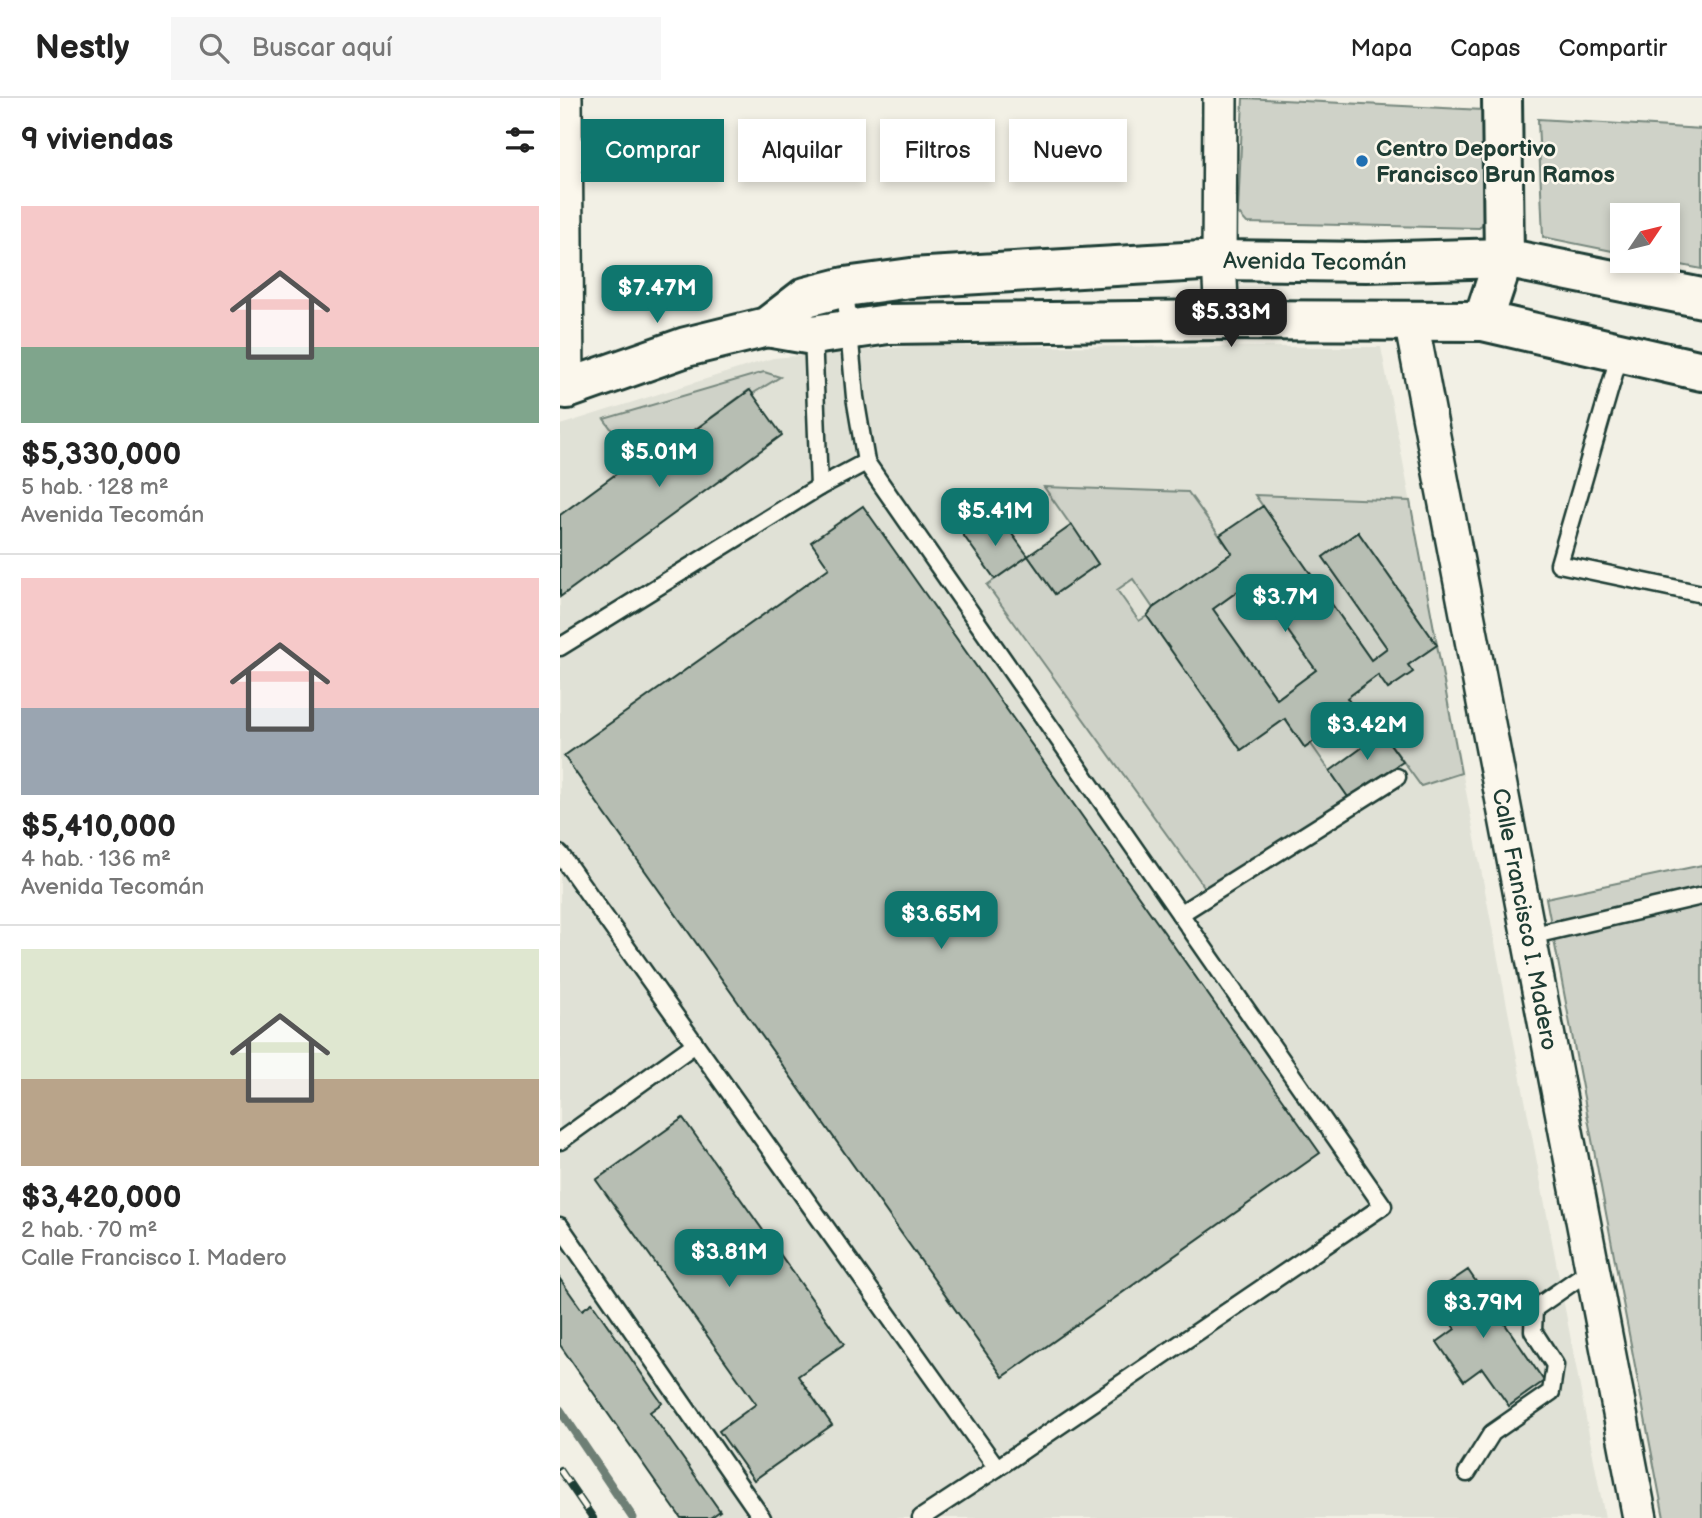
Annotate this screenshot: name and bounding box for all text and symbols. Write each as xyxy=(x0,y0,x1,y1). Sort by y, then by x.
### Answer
search box xyxy=(171,17,661,80)
text: Nestly xyxy=(35,28,129,68)
icon: search xyxy=(195,29,233,67)
text: Buscar aquí xyxy=(251,33,392,64)
text: Mapa xyxy=(1351,34,1412,63)
text: Capas xyxy=(1450,34,1520,63)
text: Compartir xyxy=(1558,34,1667,63)
chip: Comprar xyxy=(581,119,724,182)
chip: Alquilar xyxy=(738,119,866,182)
chip: Filtros xyxy=(880,119,995,182)
chip: Nuevo xyxy=(1009,119,1127,182)
icon: filters xyxy=(501,121,539,159)
text: 9 viviendas xyxy=(21,122,173,158)
place label: Centro Deportivo Francisco Brun Ramos xyxy=(1376,135,1615,189)
marker: Centro Deportivo Francisco Brun Ramos xyxy=(1354,153,1370,169)
north arrow xyxy=(1610,203,1680,273)
map controls xyxy=(1610,203,1680,273)
street label: Avenida Tecomán xyxy=(1223,247,1407,277)
icon: home xyxy=(217,252,343,378)
pin: $7.47M xyxy=(600,266,714,325)
text: $7.47M xyxy=(618,274,696,302)
pin: $5.33M xyxy=(1174,289,1288,349)
text: $5.33M xyxy=(1191,298,1271,326)
pin: $5.01M xyxy=(602,430,716,489)
text: $5,330,000 xyxy=(21,437,181,473)
text: $5.01M xyxy=(620,438,698,466)
text: 5 hab. · 128 m² xyxy=(21,473,169,501)
pin: $5.41M xyxy=(938,489,1052,548)
text: $5.41M xyxy=(957,497,1033,525)
text: Avenida Tecomán xyxy=(21,501,204,529)
pin: $3.7M xyxy=(1236,574,1334,634)
text: $3.7M xyxy=(1252,583,1318,611)
icon: home xyxy=(217,624,343,750)
pin: $3.42M xyxy=(1310,702,1424,762)
text: $3.42M xyxy=(1327,711,1407,739)
street label: Calle Francisco I. Madero xyxy=(1486,786,1563,1053)
text: $5,410,000 xyxy=(21,809,176,845)
text: 4 hab. · 136 m² xyxy=(21,845,171,873)
text: Avenida Tecomán xyxy=(21,873,204,901)
pin: $3.65M xyxy=(884,892,998,951)
text: $3.65M xyxy=(901,900,981,928)
icon: home xyxy=(217,995,343,1121)
text: $3,420,000 xyxy=(21,1180,181,1216)
text: 2 hab. · 70 m² xyxy=(21,1216,158,1244)
pin: $3.81M xyxy=(672,1230,786,1289)
text: $3.81M xyxy=(691,1238,767,1266)
text: Calle Francisco I. Madero xyxy=(21,1244,287,1272)
pin: $3.79M xyxy=(1426,1280,1540,1340)
text: $3.79M xyxy=(1443,1289,1523,1317)

